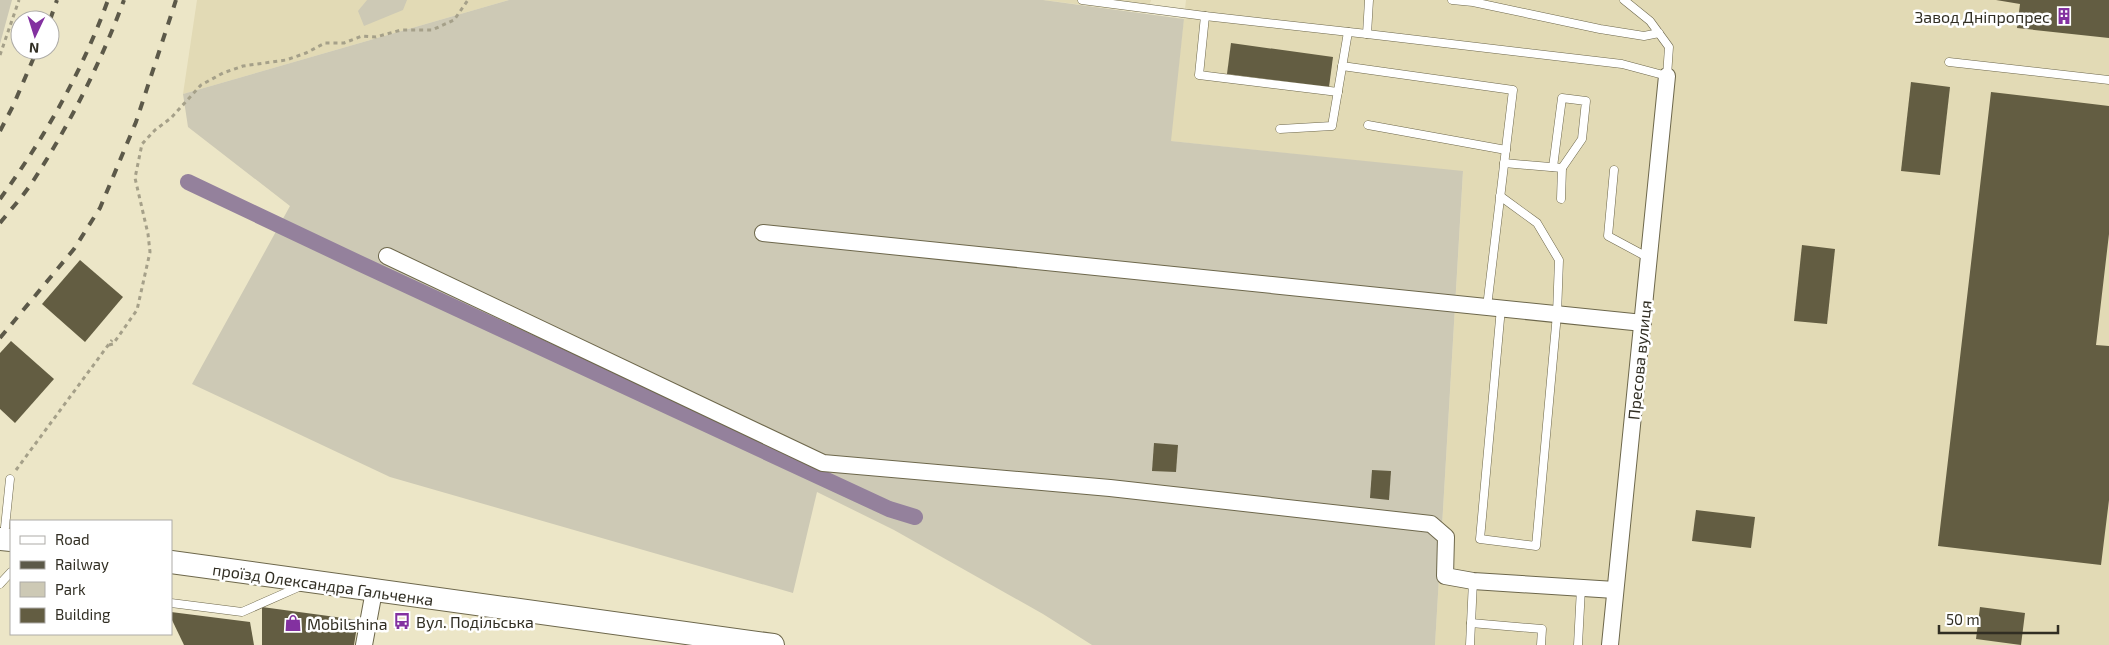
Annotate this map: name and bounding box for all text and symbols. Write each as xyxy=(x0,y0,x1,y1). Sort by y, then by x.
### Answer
building icon: Завод Дніпропрес xyxy=(2054,6,2074,26)
place label: Завод Дніпропрес xyxy=(1915,7,2050,26)
north arrow xyxy=(10,10,60,60)
text: N xyxy=(28,40,40,57)
street label: Пресова вулиця xyxy=(1623,299,1656,421)
legend xyxy=(10,520,172,635)
text: Road xyxy=(55,530,90,548)
text: Railway xyxy=(55,555,109,573)
street label: проїзд Олександра Гальченка xyxy=(211,559,435,609)
text: Park xyxy=(55,580,86,598)
scale bar xyxy=(1939,602,2058,634)
text: Building xyxy=(55,605,111,623)
text: 50 m xyxy=(1946,610,1980,628)
bus stop icon: Вул. Подільська xyxy=(392,611,412,631)
place label: Вул. Подільська xyxy=(416,612,534,632)
shop icon: Mobilshina xyxy=(283,613,303,633)
place label: Mobilshina xyxy=(307,614,387,633)

